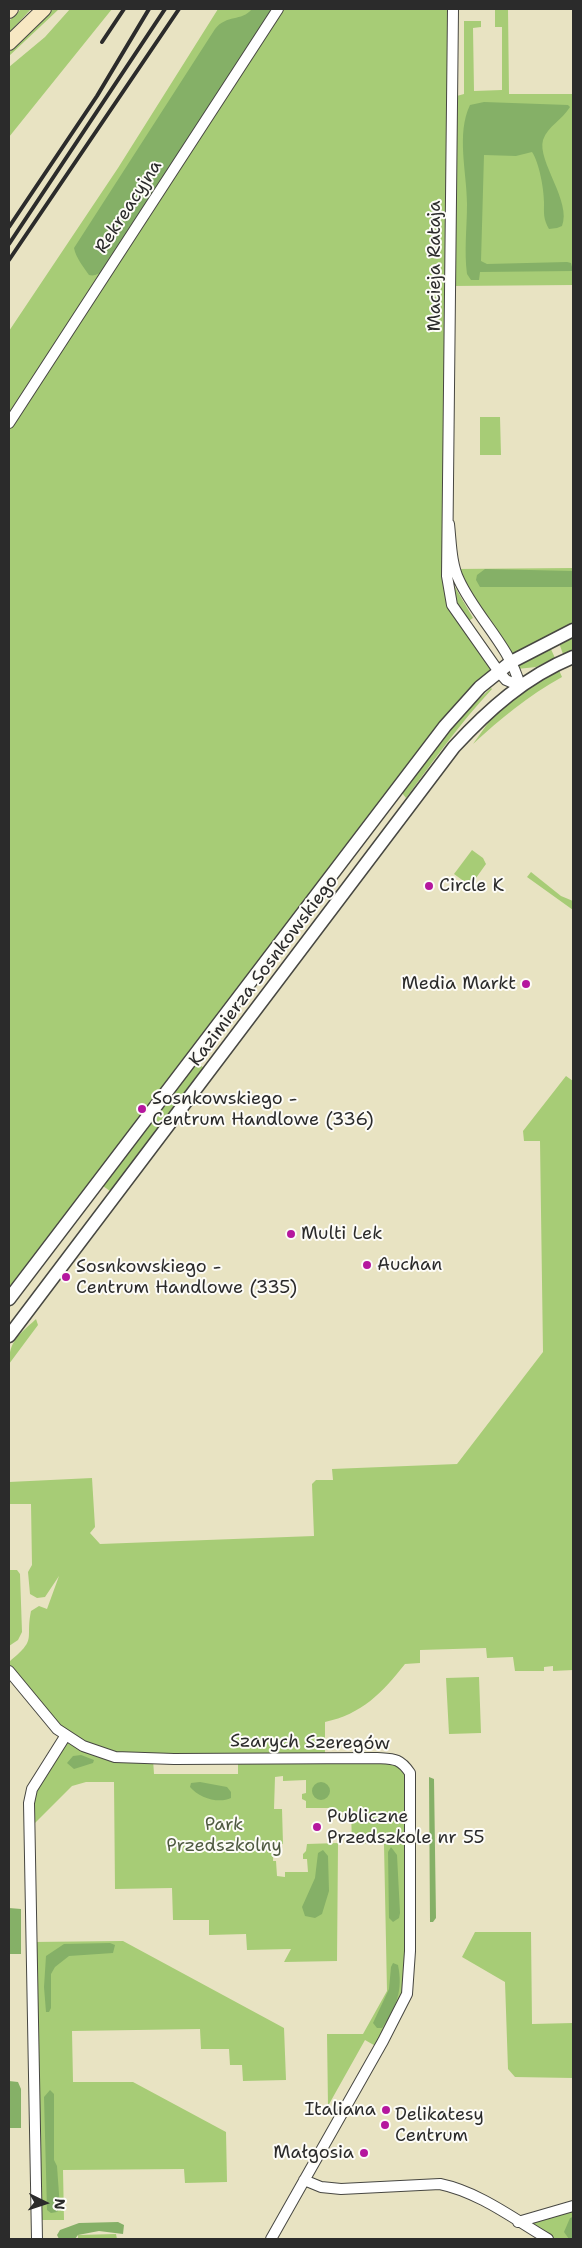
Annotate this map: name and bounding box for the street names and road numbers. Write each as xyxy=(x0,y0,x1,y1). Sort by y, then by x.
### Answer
street label: Rekreacyjna xyxy=(91,156,167,258)
street label: Macieja Rataja xyxy=(424,200,446,332)
street label: Kazimierza Sosnkowskiego xyxy=(185,871,343,1071)
street label: Szarych Szeregów xyxy=(230,1731,390,1755)

